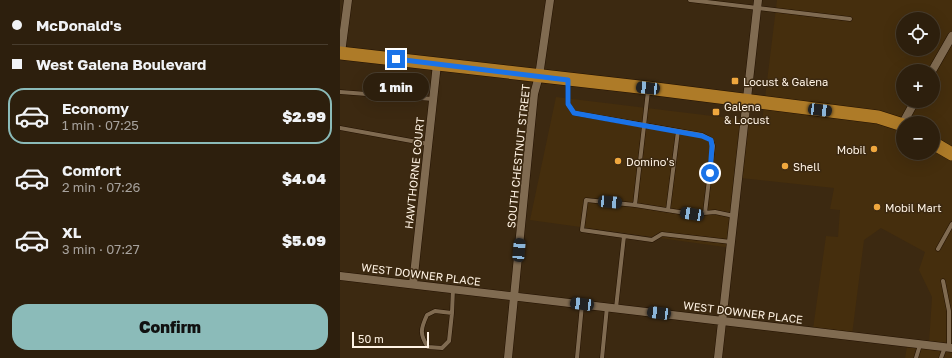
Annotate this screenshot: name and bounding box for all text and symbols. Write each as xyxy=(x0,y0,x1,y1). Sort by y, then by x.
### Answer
map controls xyxy=(896,12,940,160)
button: locate xyxy=(896,12,940,56)
text: McDonald's xyxy=(36,16,122,34)
route end xyxy=(387,50,405,68)
text: West Galena Boulevard xyxy=(36,55,206,73)
button: + xyxy=(896,64,940,108)
callout: 1 min xyxy=(363,73,429,101)
place label: Locust & Galena xyxy=(743,75,828,88)
marker: Locust & Galena xyxy=(730,76,740,86)
text: 1 min xyxy=(379,79,413,95)
car xyxy=(635,81,661,95)
street label: SOUTH CHESTNUT STREET xyxy=(504,83,532,229)
icon: car xyxy=(14,98,50,134)
text: Economy xyxy=(62,99,129,117)
place label: Galena & Locust xyxy=(724,100,770,126)
car xyxy=(807,103,833,117)
text: $2.99 xyxy=(282,107,326,125)
marker: Galena & Locust xyxy=(711,107,721,117)
street label: HAWTHORNE COURT xyxy=(402,116,426,230)
button: − xyxy=(896,116,940,160)
text: 1 min · 07:25 xyxy=(62,117,139,133)
place label: Mobil xyxy=(837,143,866,156)
marker: Mobil xyxy=(869,144,879,154)
place label: Domino's xyxy=(626,155,675,168)
marker: Domino's xyxy=(613,156,623,166)
icon: car xyxy=(14,160,50,196)
place label: Shell xyxy=(793,160,821,173)
text: Comfort xyxy=(62,161,121,179)
marker: Shell xyxy=(780,161,790,171)
route start xyxy=(701,164,719,182)
text: $4.04 xyxy=(282,169,326,187)
text: 2 min · 07:26 xyxy=(62,179,140,195)
car xyxy=(598,195,622,209)
place label: Mobil Mart xyxy=(885,201,942,214)
marker: Mobil Mart xyxy=(872,202,882,212)
car xyxy=(679,206,705,222)
icon: car xyxy=(14,222,50,258)
text: XL xyxy=(62,223,81,241)
text: $5.09 xyxy=(282,231,326,249)
car xyxy=(512,238,526,262)
text: 3 min · 07:27 xyxy=(62,241,140,257)
street label: WEST DOWNER PLACE xyxy=(360,260,482,288)
car xyxy=(569,297,595,311)
street label: WEST DOWNER PLACE xyxy=(682,298,804,326)
button: Confirm xyxy=(12,304,328,350)
car xyxy=(646,306,672,320)
scale bar xyxy=(352,330,429,349)
text: 50 m xyxy=(358,332,384,345)

